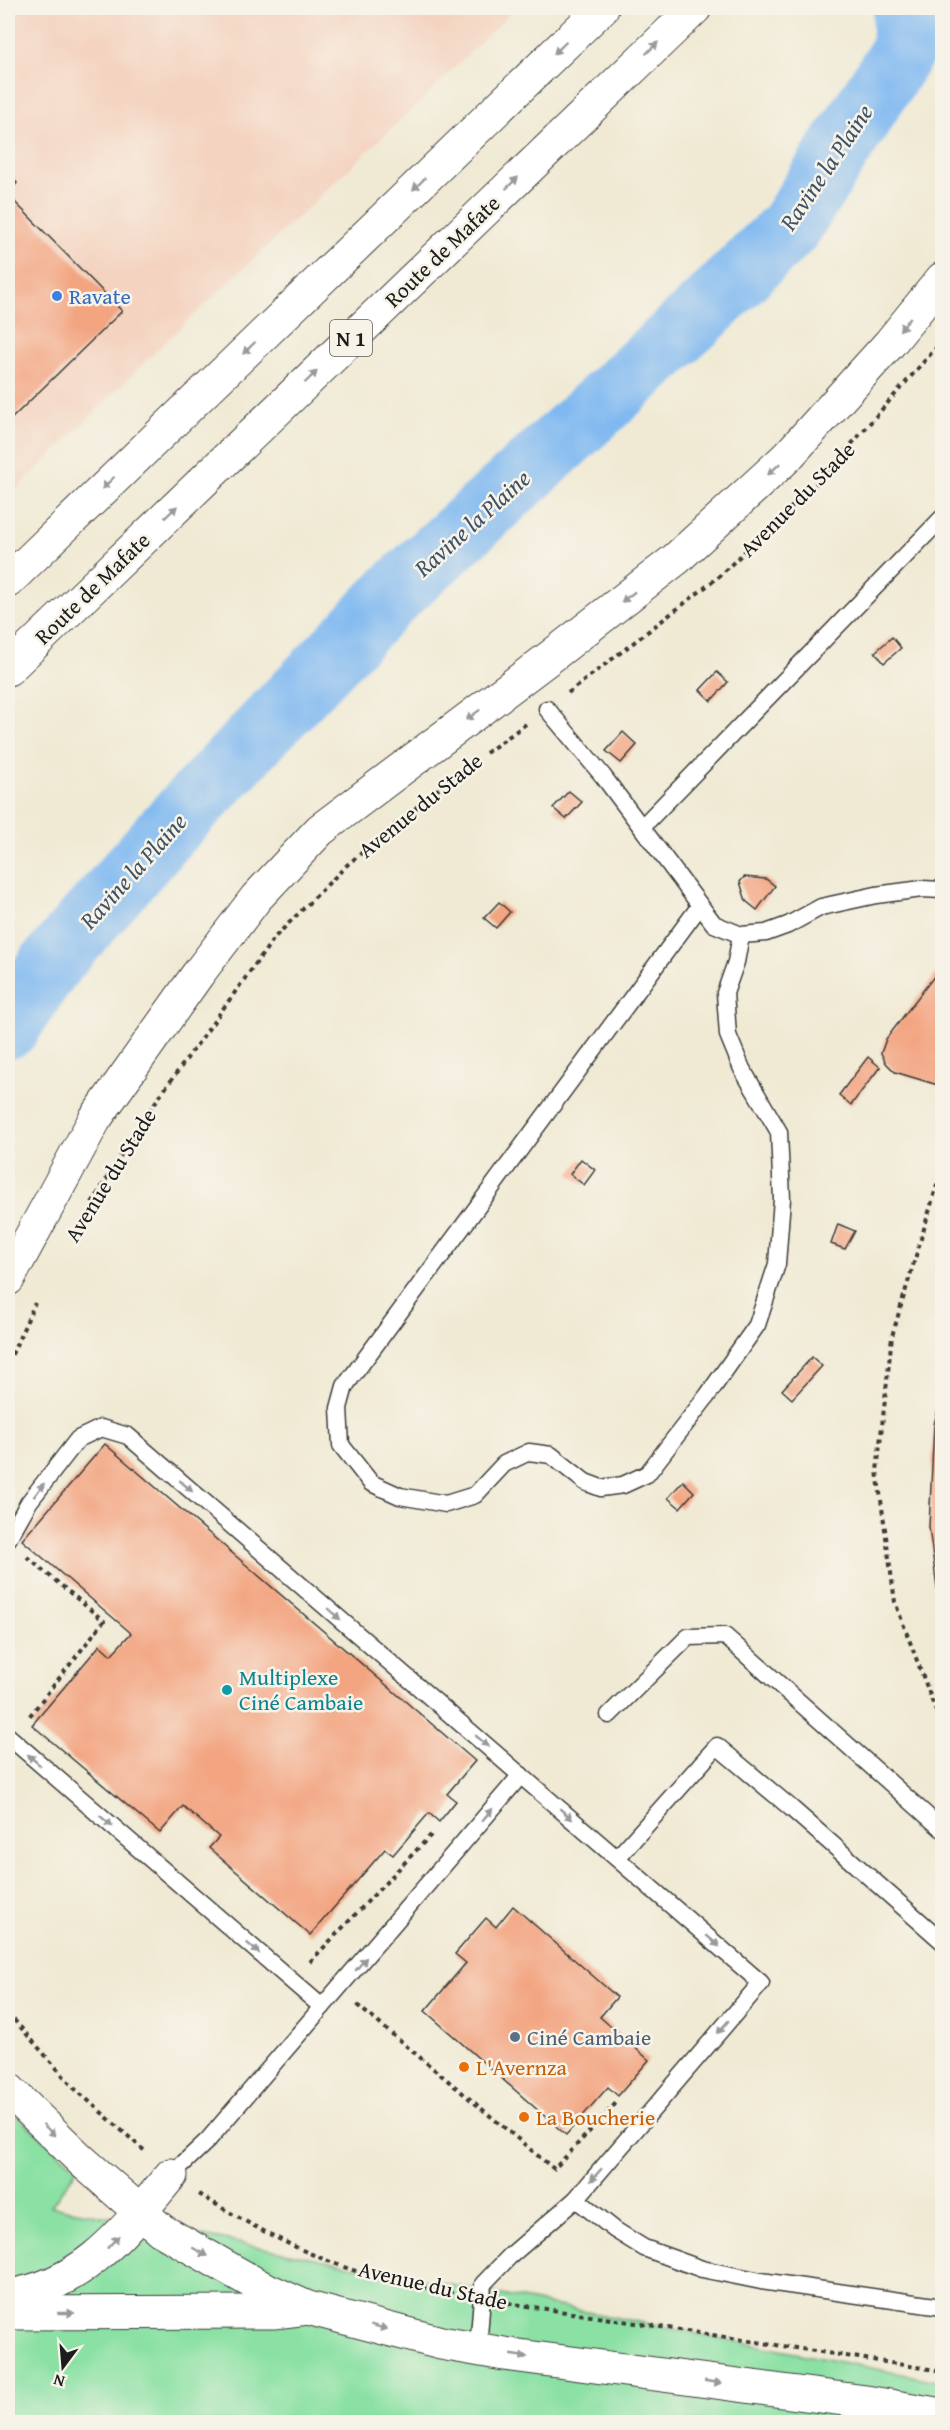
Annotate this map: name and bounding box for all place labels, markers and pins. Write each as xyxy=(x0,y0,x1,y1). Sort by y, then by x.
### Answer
place label: Ravate xyxy=(69,280,131,312)
marker: Ravate xyxy=(50,289,64,303)
place label: Multiplexe Ciné Cambaie xyxy=(239,1661,363,1718)
marker: Multiplexe Ciné Cambaie xyxy=(220,1683,234,1697)
place label: Ciné Cambaie xyxy=(527,2021,651,2053)
marker: Ciné Cambaie xyxy=(508,2030,522,2044)
place label: L'Avernza xyxy=(476,2051,567,2083)
marker: L'Avernza xyxy=(457,2060,471,2074)
place label: La Boucherie xyxy=(536,2101,655,2133)
marker: La Boucherie xyxy=(517,2110,531,2124)

